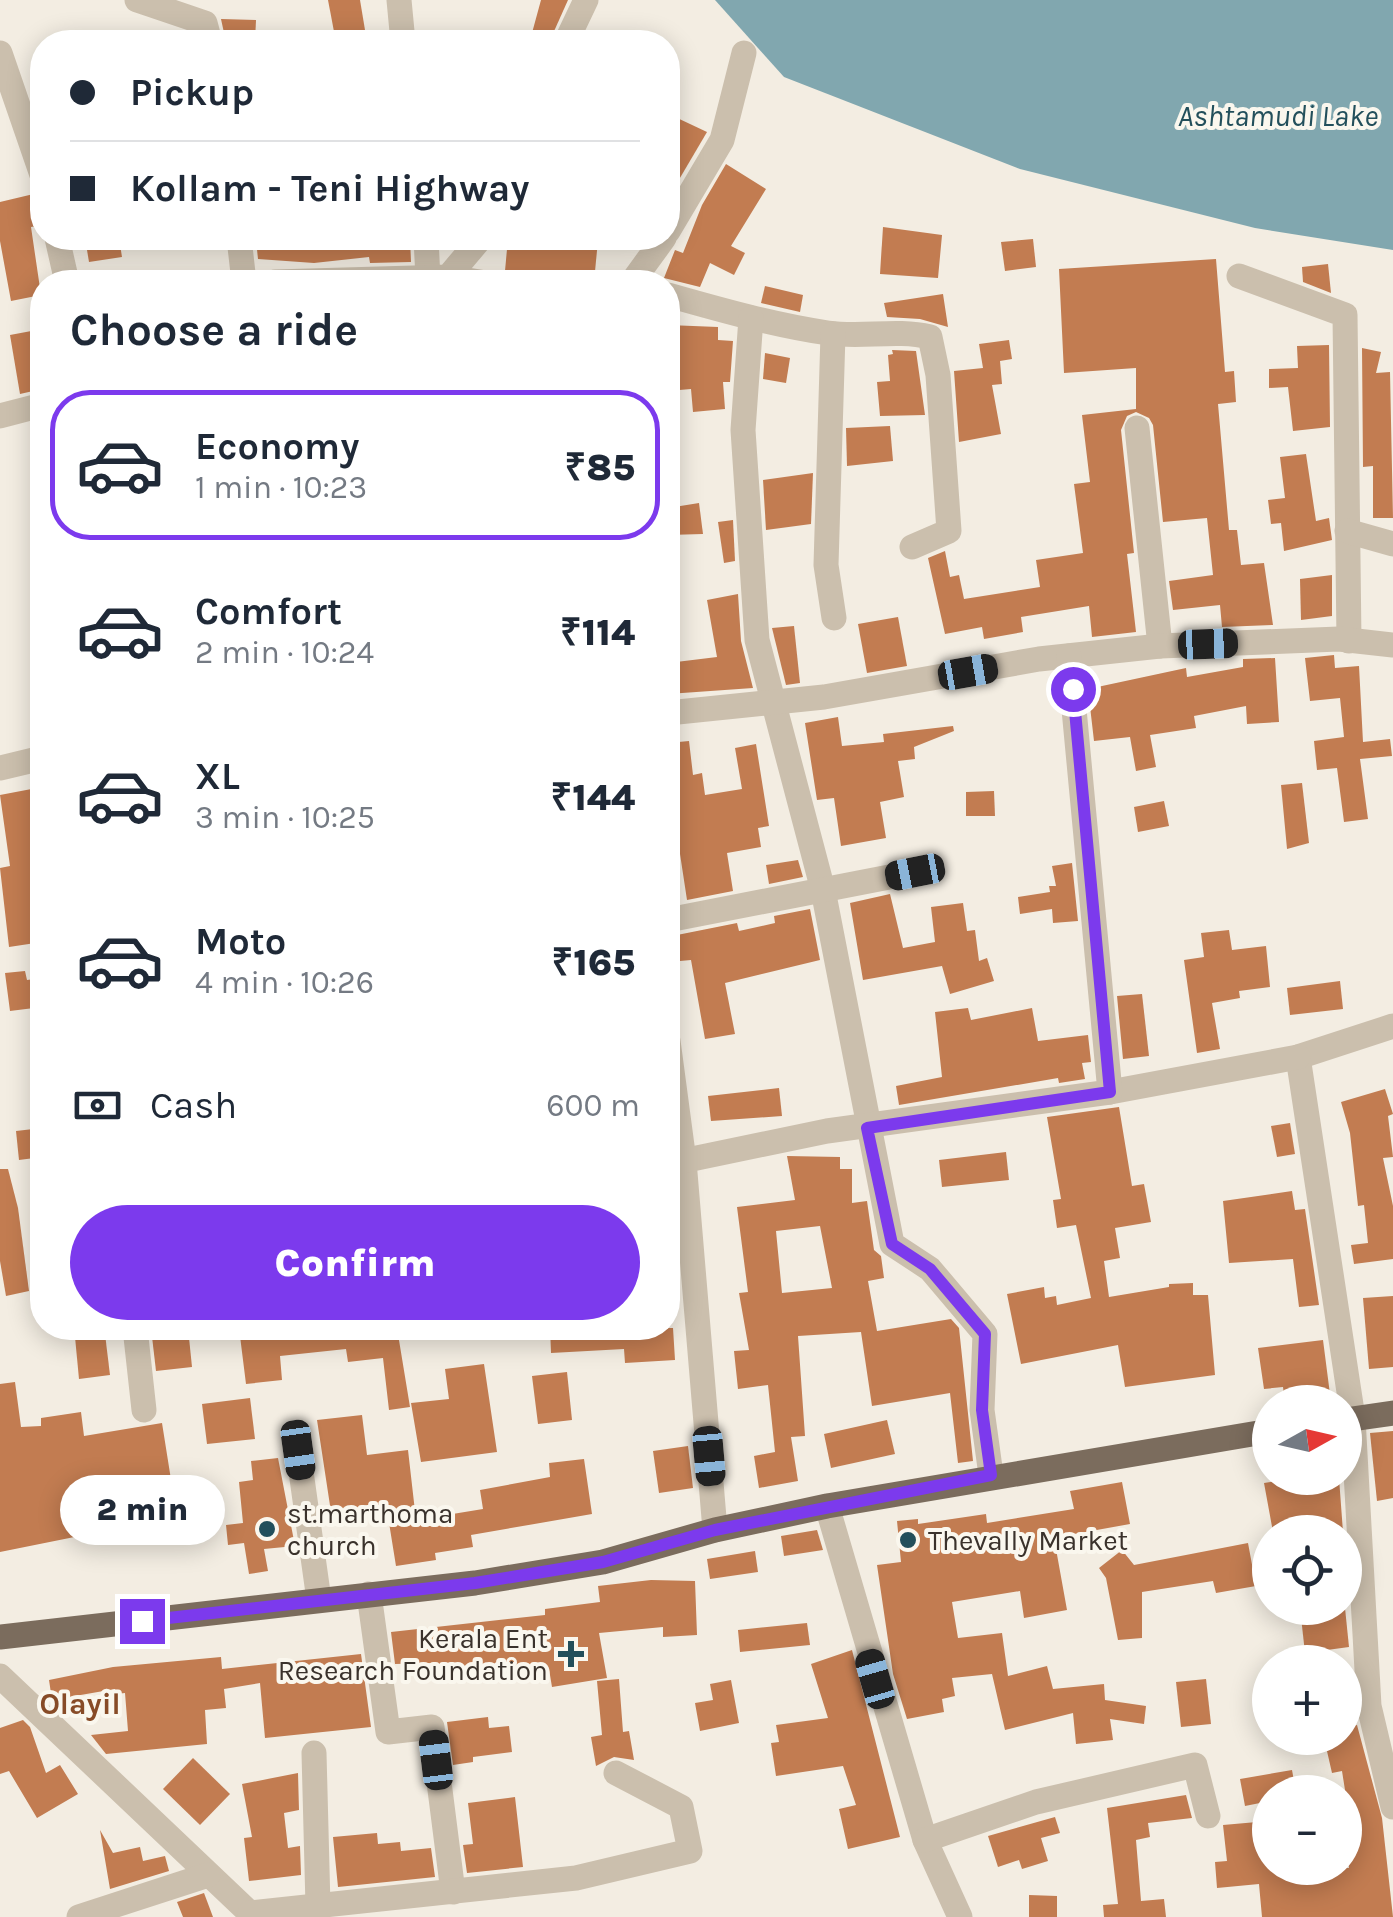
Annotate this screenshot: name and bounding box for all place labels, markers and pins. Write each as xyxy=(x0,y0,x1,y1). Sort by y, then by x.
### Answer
place label: st.marthoma church xyxy=(287,1497,453,1562)
marker: st.marthoma church xyxy=(256,1518,278,1540)
place label: Thevally Market xyxy=(928,1524,1128,1557)
marker: Thevally Market xyxy=(897,1529,919,1551)
place label: Kerala Ent Research Foundation xyxy=(278,1622,548,1687)
marker: Kerala Ent Research Foundation xyxy=(558,1641,584,1667)

